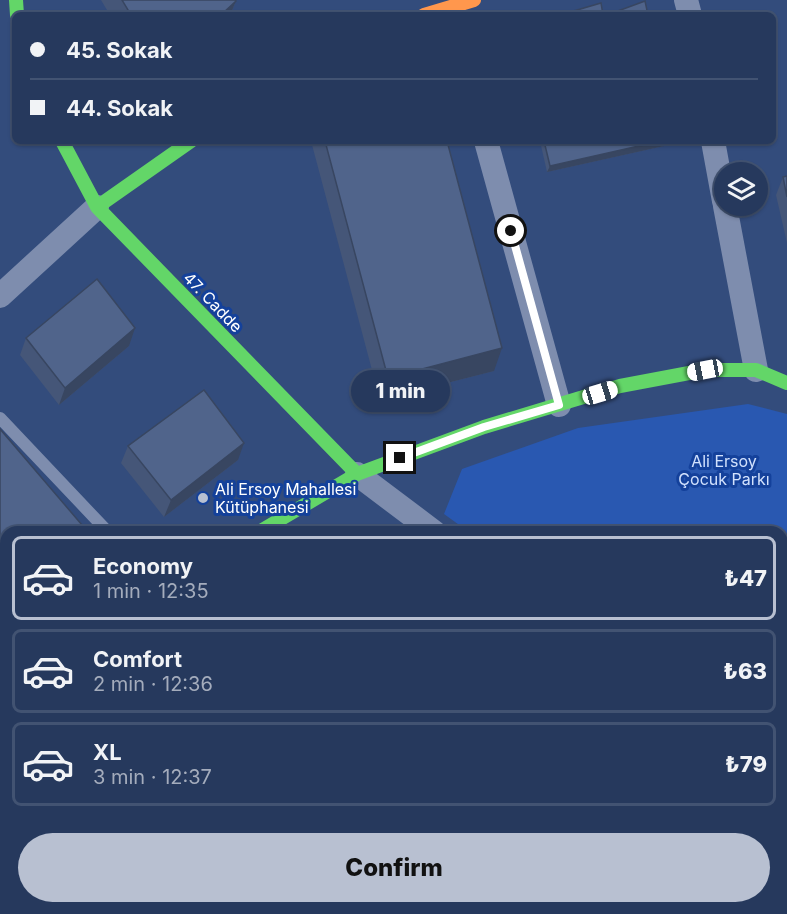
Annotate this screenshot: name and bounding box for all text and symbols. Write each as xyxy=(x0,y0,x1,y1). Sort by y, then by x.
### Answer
text: 45. Sokak xyxy=(66,37,173,63)
text: 44. Sokak xyxy=(66,95,173,121)
map controls xyxy=(714,162,768,216)
button: layers xyxy=(714,162,768,216)
route start xyxy=(497,217,524,244)
street label: 47. Cadde xyxy=(179,268,247,336)
car xyxy=(686,358,724,382)
callout: 1 min xyxy=(350,371,450,413)
text: 1 min xyxy=(375,379,426,403)
car xyxy=(580,379,620,407)
route end xyxy=(386,444,413,471)
park label: Ali Ersoy Çocuk Parkı xyxy=(678,451,770,489)
place label: Ali Ersoy Mahallesi Kütüphanesi xyxy=(215,479,356,517)
marker: Ali Ersoy Mahallesi Kütüphanesi xyxy=(196,491,210,505)
icon: car xyxy=(21,551,75,605)
text: Economy xyxy=(93,553,193,579)
text: ₺47 xyxy=(724,565,767,591)
text: 1 min · 12:35 xyxy=(93,579,209,603)
icon: car xyxy=(21,644,75,698)
text: Comfort xyxy=(93,646,182,672)
text: ₺63 xyxy=(723,658,767,684)
text: 2 min · 12:36 xyxy=(93,672,213,696)
icon: car xyxy=(21,737,75,791)
text: XL xyxy=(93,739,122,765)
text: ₺79 xyxy=(725,751,767,777)
text: 3 min · 12:37 xyxy=(93,765,212,789)
button: Confirm xyxy=(18,833,770,902)

